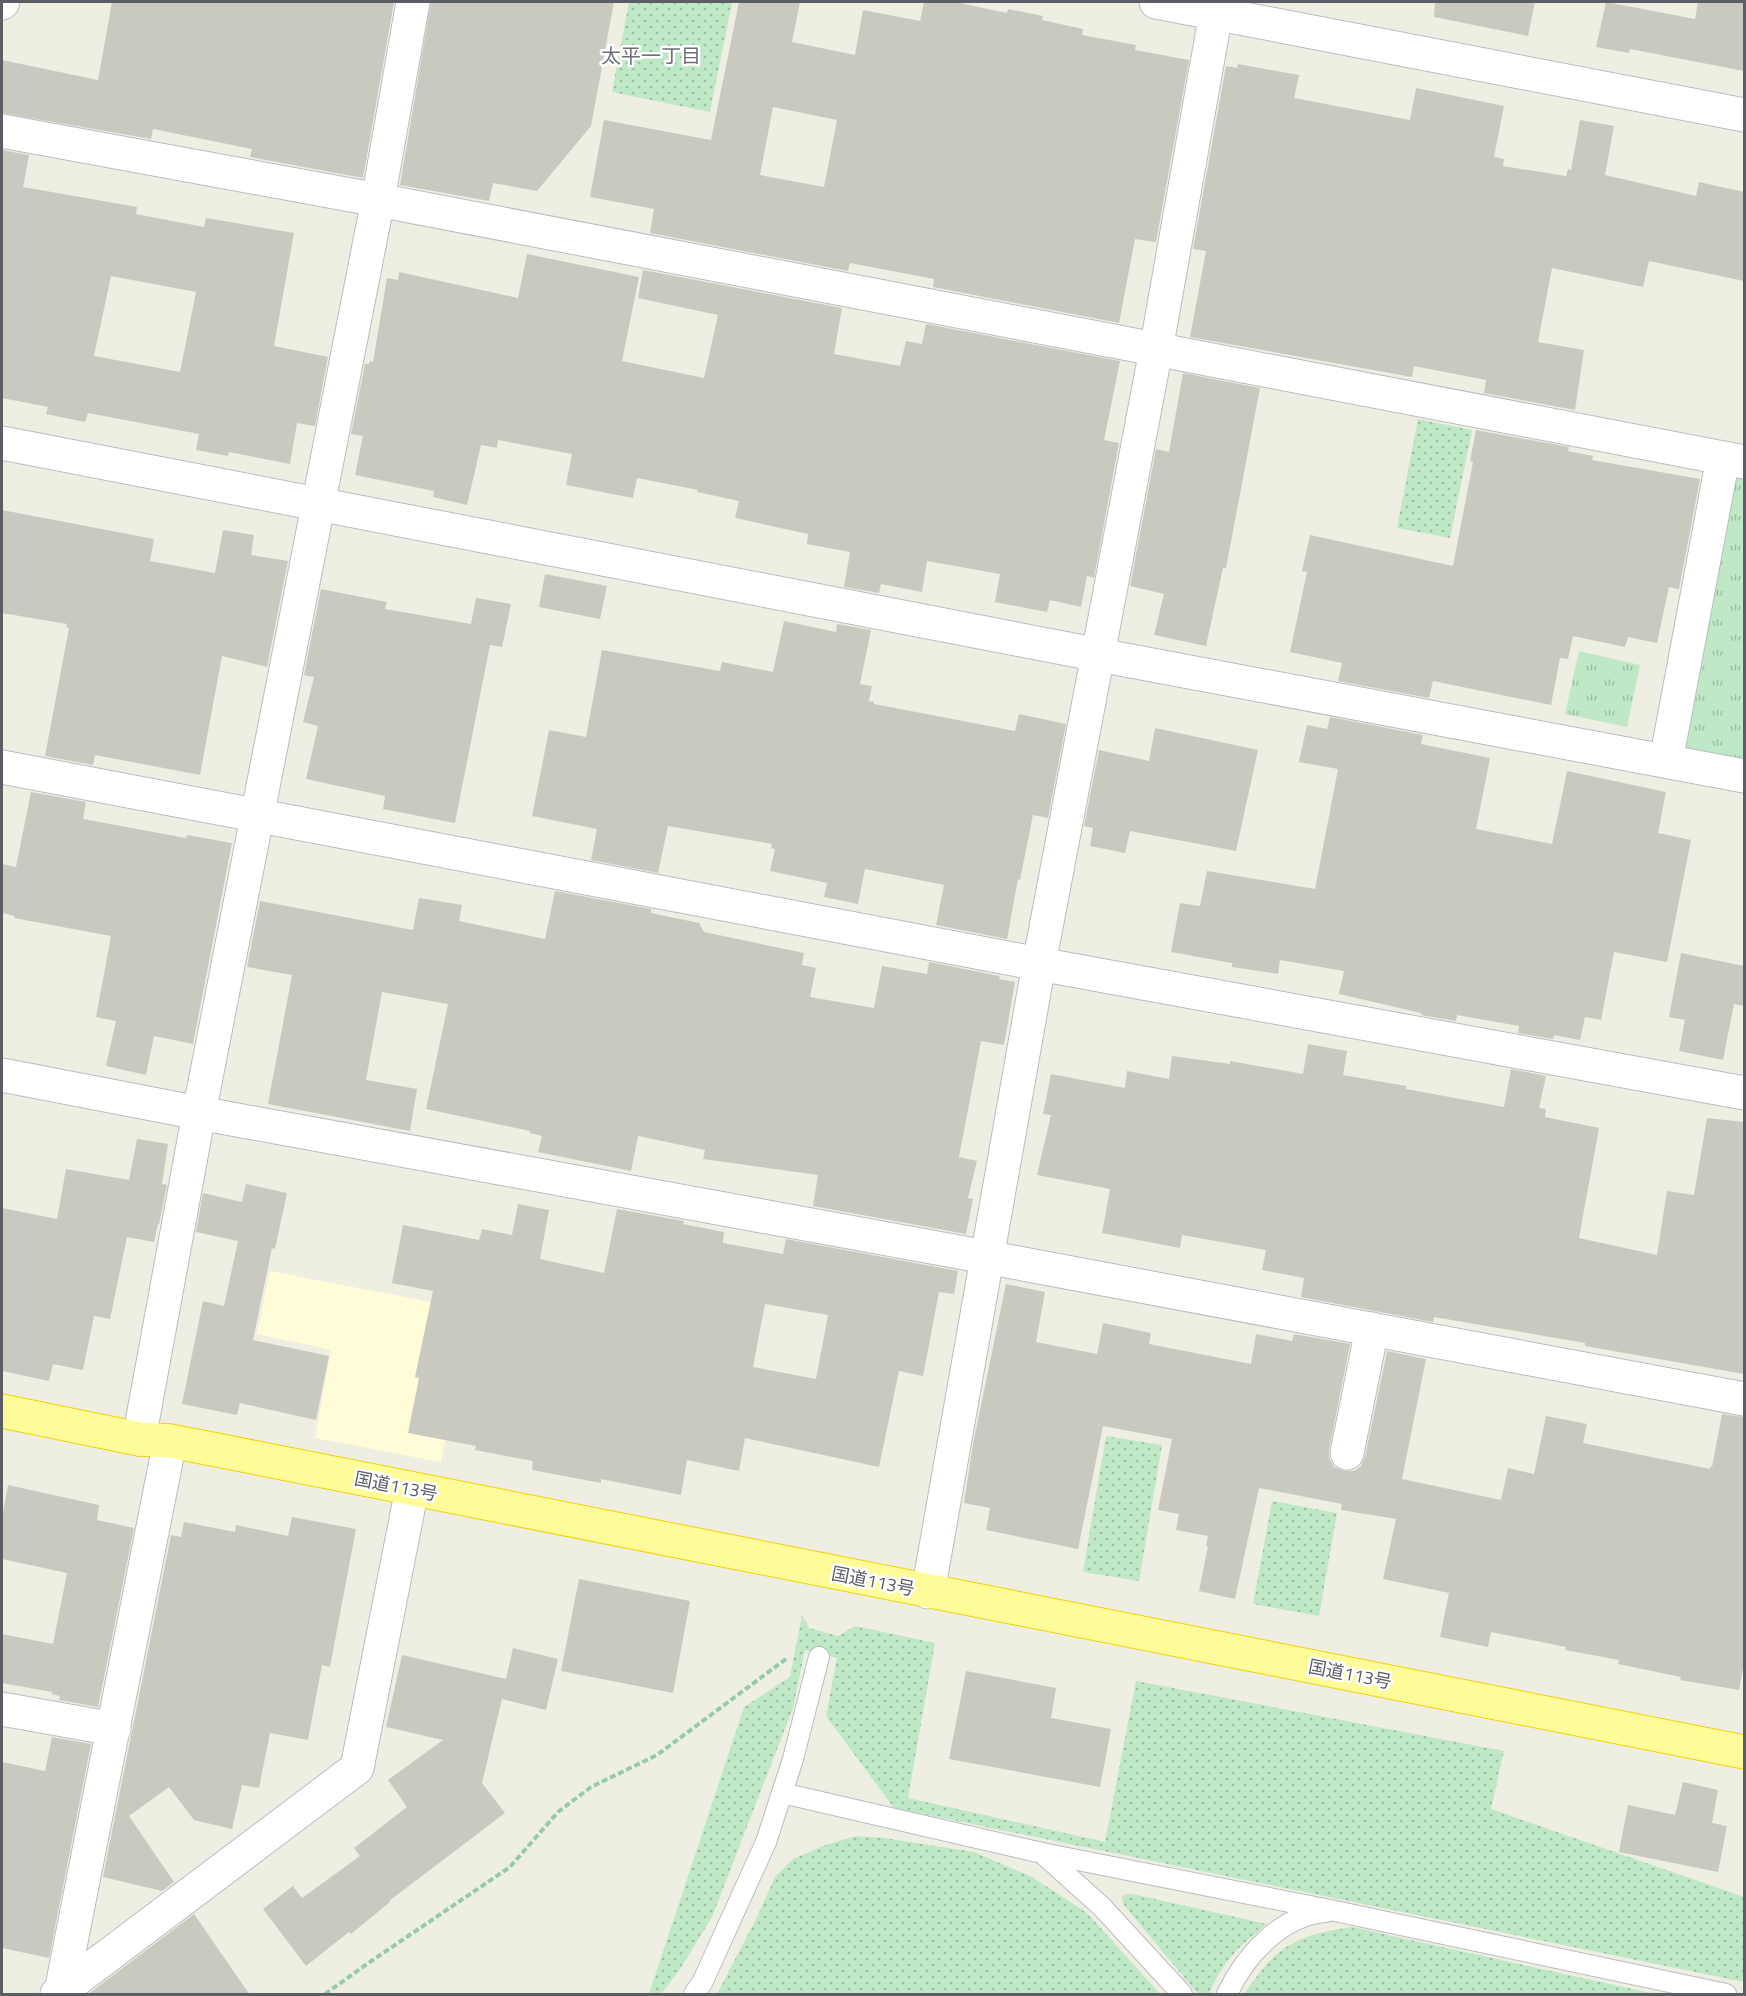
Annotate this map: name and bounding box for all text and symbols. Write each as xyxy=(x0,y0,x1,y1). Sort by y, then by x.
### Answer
district label: 太平一丁目 xyxy=(601,40,701,71)
street label: 国道113号 xyxy=(352,1465,440,1507)
street label: 国道113号 xyxy=(829,1560,917,1602)
street label: 国道113号 xyxy=(1306,1653,1394,1695)

